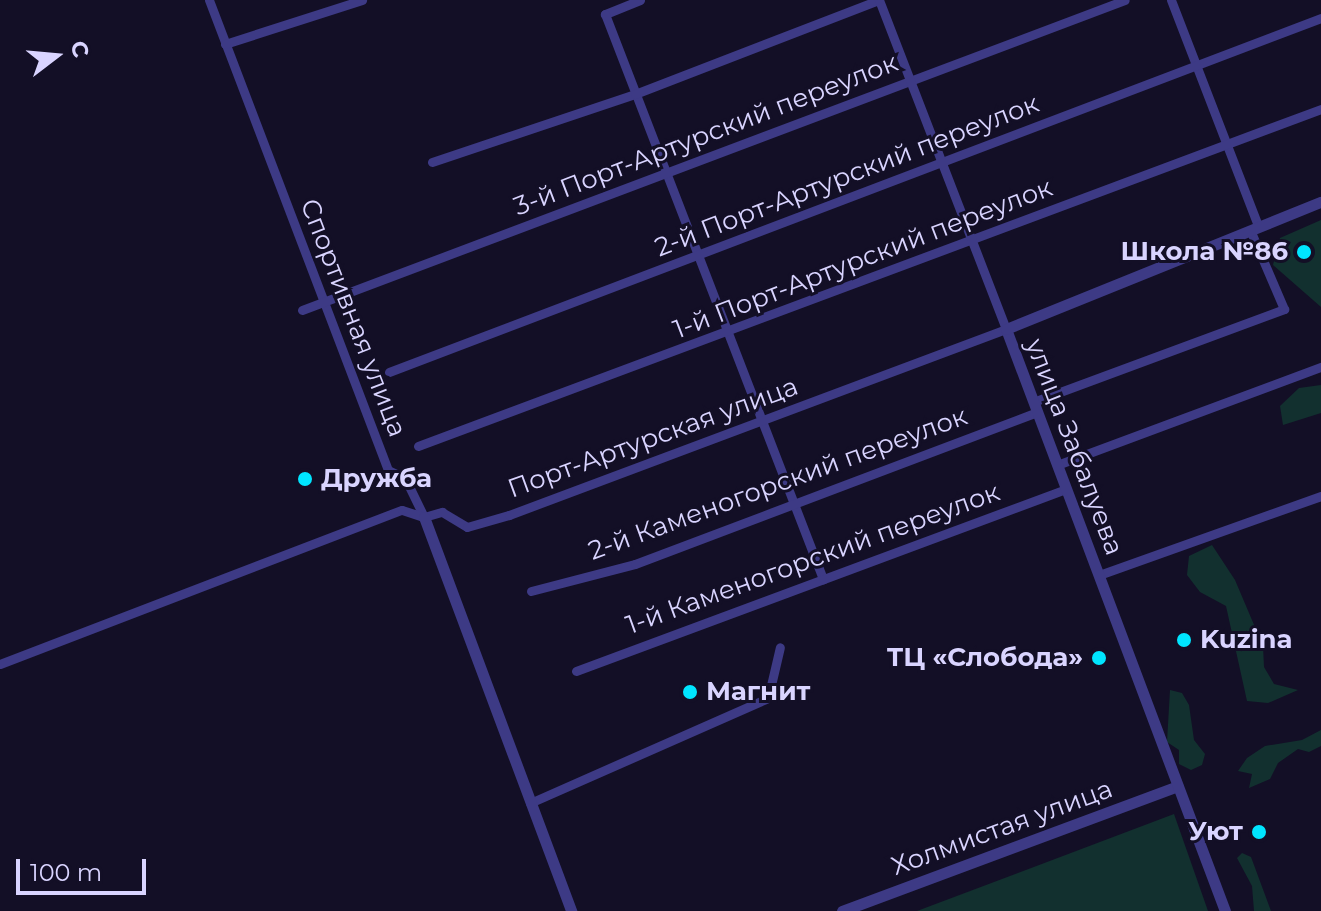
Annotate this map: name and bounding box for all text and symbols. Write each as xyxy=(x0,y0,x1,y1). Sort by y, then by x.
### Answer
north arrow xyxy=(16,16,96,96)
text: С xyxy=(64,38,95,61)
street label: 3-й Порт-Артурский переулок xyxy=(510,47,902,223)
street label: 2-й Порт-Артурский переулок xyxy=(651,88,1043,264)
street label: 1-й Порт-Артурский переулок xyxy=(669,172,1057,346)
street label: Спортивная улица xyxy=(293,195,413,441)
place label: Школа №86 xyxy=(1121,236,1288,268)
marker: Школа №86 xyxy=(1295,243,1313,261)
street label: улица Забалуева xyxy=(1018,334,1130,560)
street label: Порт-Артурская улица xyxy=(504,371,802,505)
street label: 2-й Каменогорский переулок xyxy=(584,401,972,567)
place label: Дружба xyxy=(321,463,432,495)
marker: Дружба xyxy=(296,470,314,488)
street label: 1-й Каменогорский переулок xyxy=(622,477,1004,641)
place label: Kuzina xyxy=(1200,624,1293,656)
marker: Kuzina xyxy=(1175,631,1193,649)
place label: ТЦ «Слобода» xyxy=(887,642,1083,674)
marker: ТЦ «Слобода» xyxy=(1090,649,1108,667)
place label: Магнит xyxy=(706,676,811,708)
marker: Магнит xyxy=(681,683,699,701)
street label: Холмистая улица xyxy=(887,773,1117,883)
place label: Уют xyxy=(1188,816,1243,848)
marker: Уют xyxy=(1250,823,1268,841)
scale bar xyxy=(20,843,150,893)
text: 100 m xyxy=(30,858,102,887)

